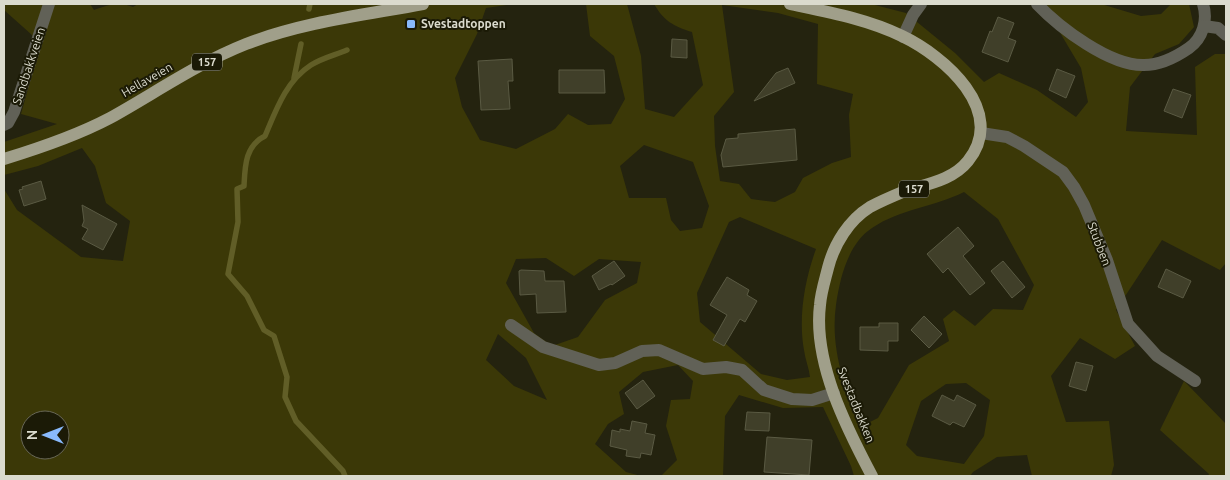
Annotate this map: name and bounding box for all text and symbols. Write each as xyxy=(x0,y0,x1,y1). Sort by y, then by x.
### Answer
place label: Svestadtoppen xyxy=(421,17,506,30)
marker: Svestadtoppen xyxy=(405,18,417,30)
street label: Sandbakkveien xyxy=(10,26,47,106)
road number: 157 xyxy=(192,54,222,70)
street label: Hellaveien xyxy=(119,60,174,99)
road number: 157 xyxy=(899,180,929,198)
street label: Stubben xyxy=(1085,220,1114,267)
street label: Svestadbakken xyxy=(835,365,878,444)
north arrow xyxy=(20,410,70,460)
text: N xyxy=(24,430,40,440)

